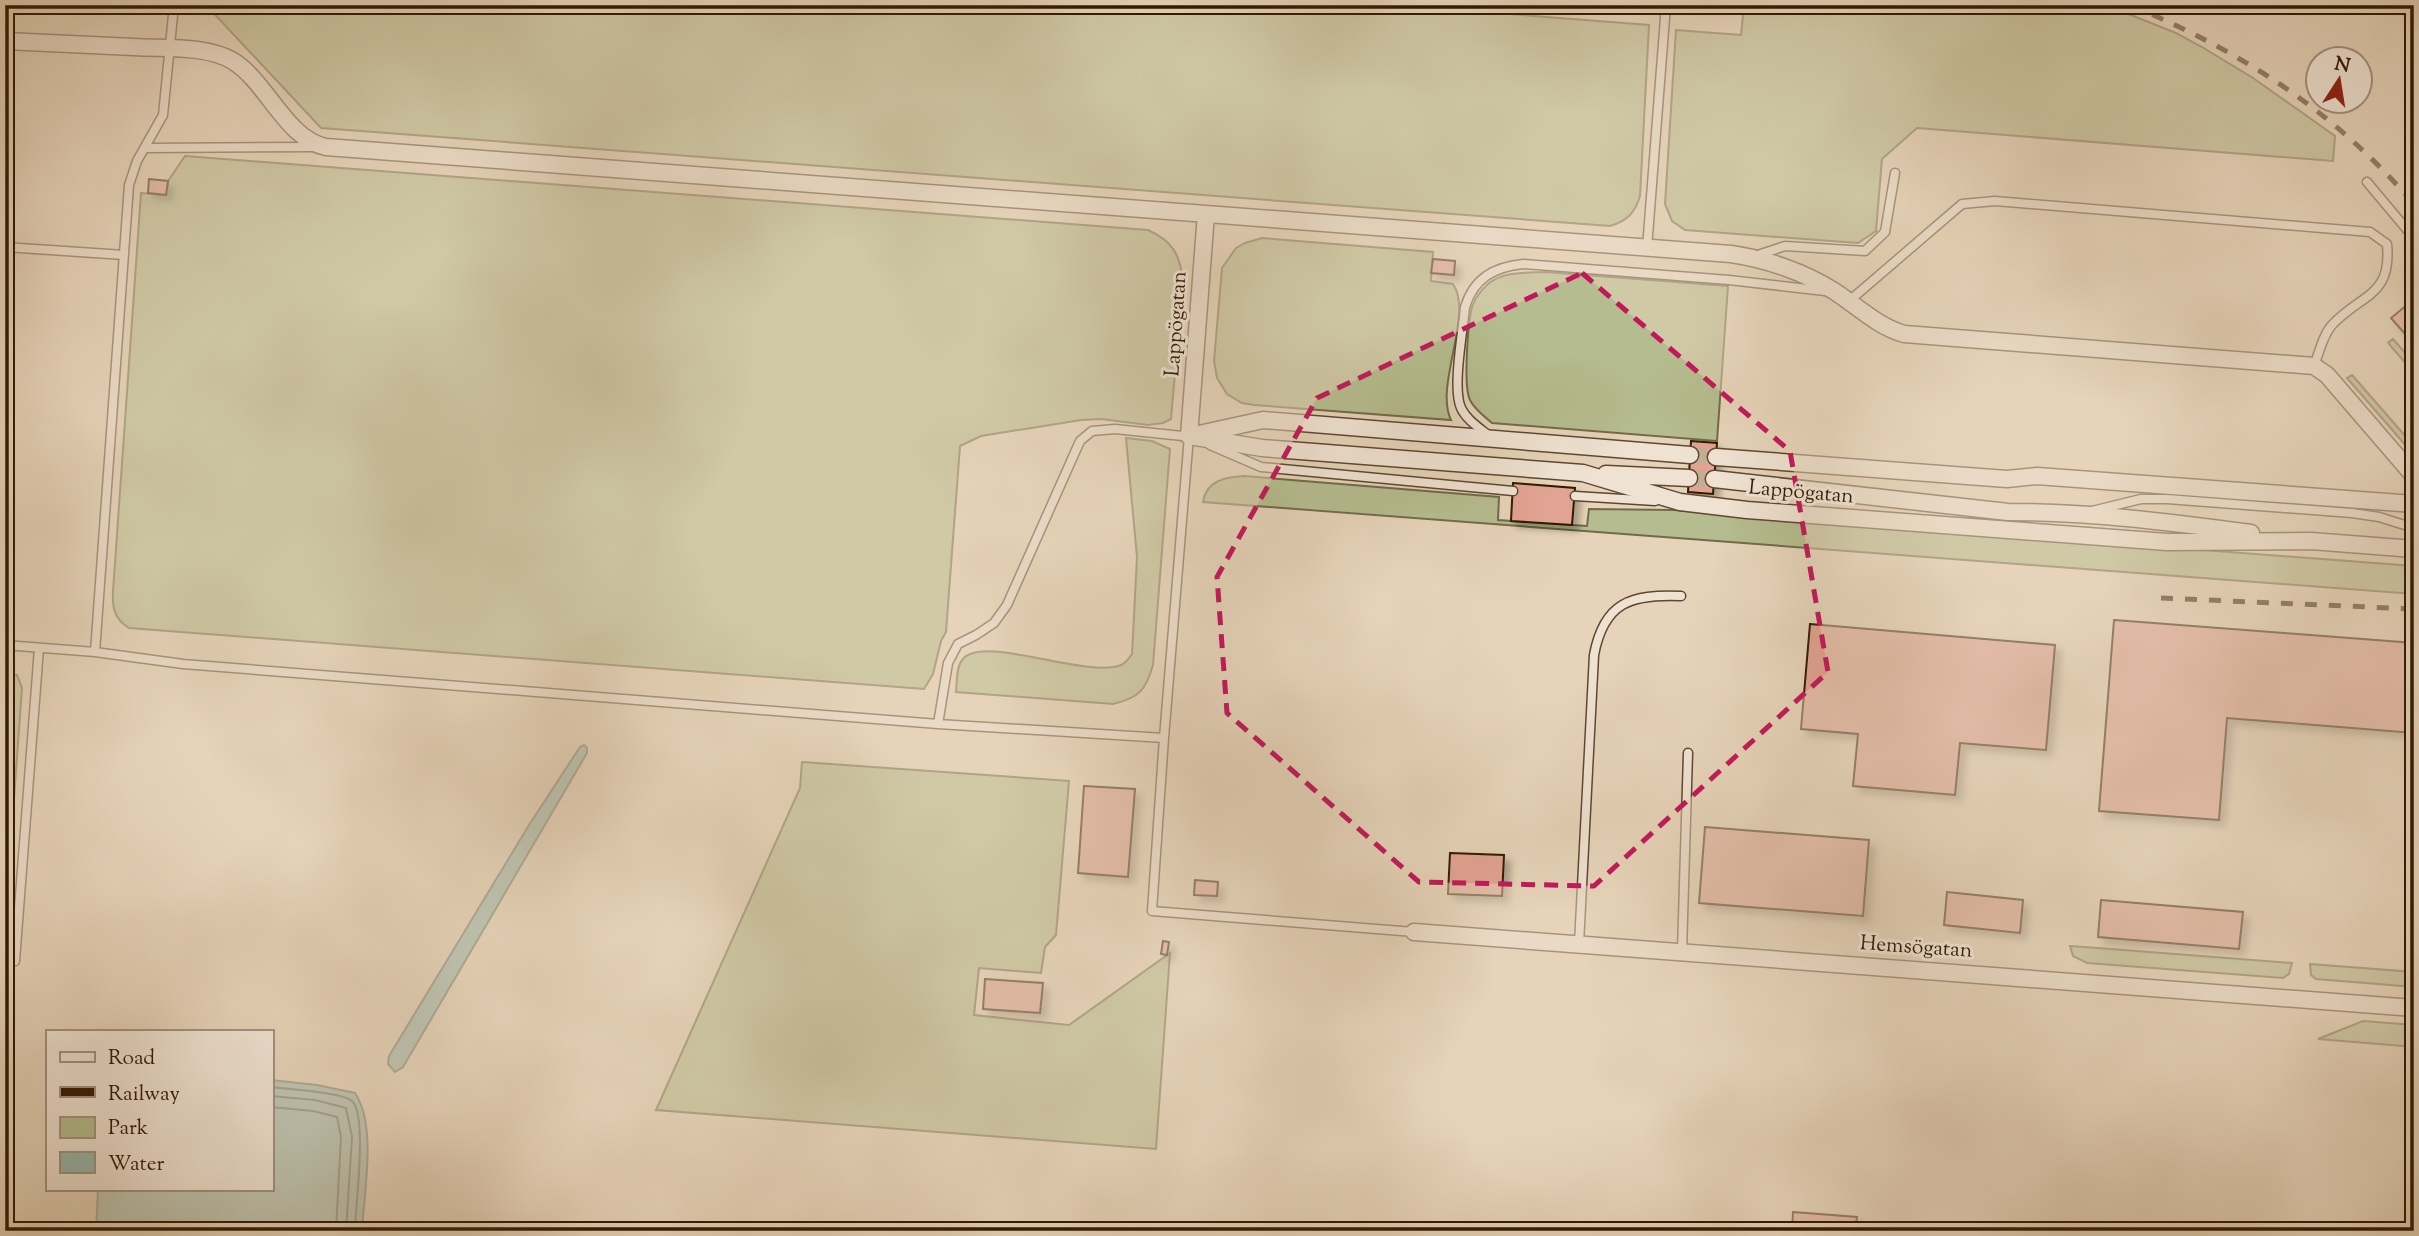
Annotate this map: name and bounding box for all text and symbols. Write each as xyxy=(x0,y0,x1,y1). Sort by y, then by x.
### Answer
north arrow xyxy=(2304,46,2374,116)
text: N xyxy=(2332,51,2352,81)
street label: Lappögatan xyxy=(1158,270,1196,378)
street label: Lappögatan xyxy=(1747,473,1855,513)
street label: Hemsögatan xyxy=(1859,929,1973,967)
legend xyxy=(46,1030,273,1190)
text: Road xyxy=(108,1044,155,1074)
text: Railway xyxy=(108,1080,180,1110)
text: Park xyxy=(108,1114,149,1144)
text: Water xyxy=(108,1150,165,1180)

